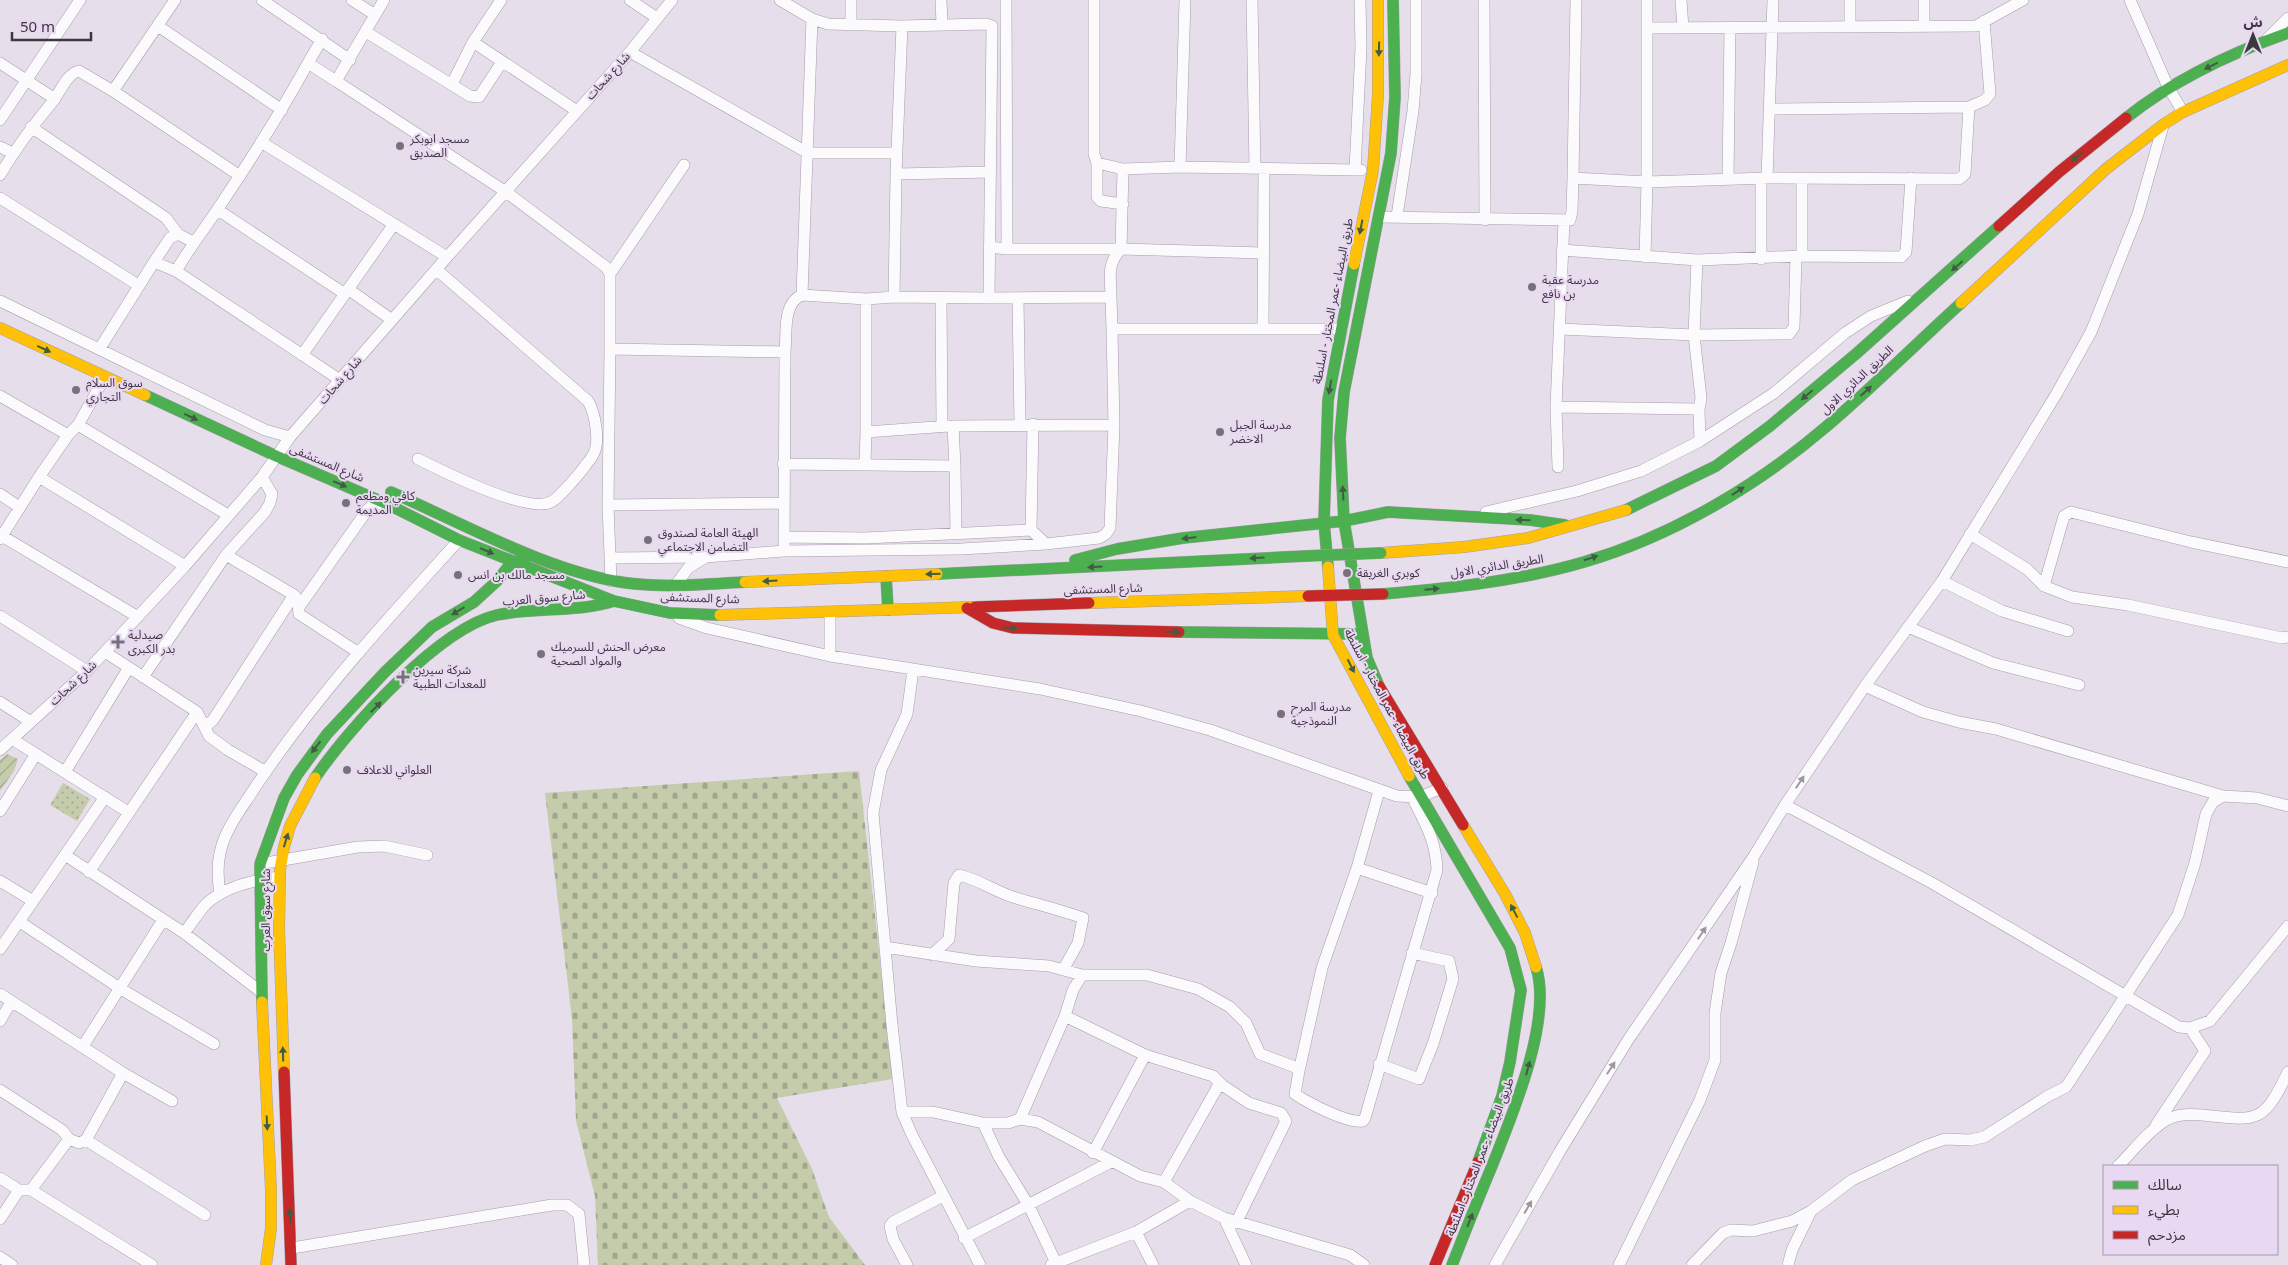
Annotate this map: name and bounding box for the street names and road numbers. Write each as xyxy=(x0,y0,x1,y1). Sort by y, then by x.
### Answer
street label: شارع شحات xyxy=(579,46,637,107)
street label: طريق البيضاء -عمر المختار - اسلنطة xyxy=(1305,216,1362,386)
street label: الطريق الدائري الاول xyxy=(1814,339,1900,422)
street label: شارع شحات xyxy=(312,350,369,411)
street label: شارع المستشفى xyxy=(286,437,368,490)
street label: الطريق الدائري الاول xyxy=(1449,547,1546,586)
street label: شارع المستشفى xyxy=(1063,576,1143,603)
street label: شارع سوق العرب xyxy=(502,582,586,615)
street label: شارع المستشفى xyxy=(660,585,740,612)
street label: طريق البيضاء -عمر المختار - اسلنطة xyxy=(1336,624,1437,784)
street label: شارع شحات xyxy=(43,654,103,713)
street label: شارع سوق العرب xyxy=(254,869,279,951)
street label: طريق البيضاء -عمر المختار - اسلنطة xyxy=(1439,1074,1522,1240)

